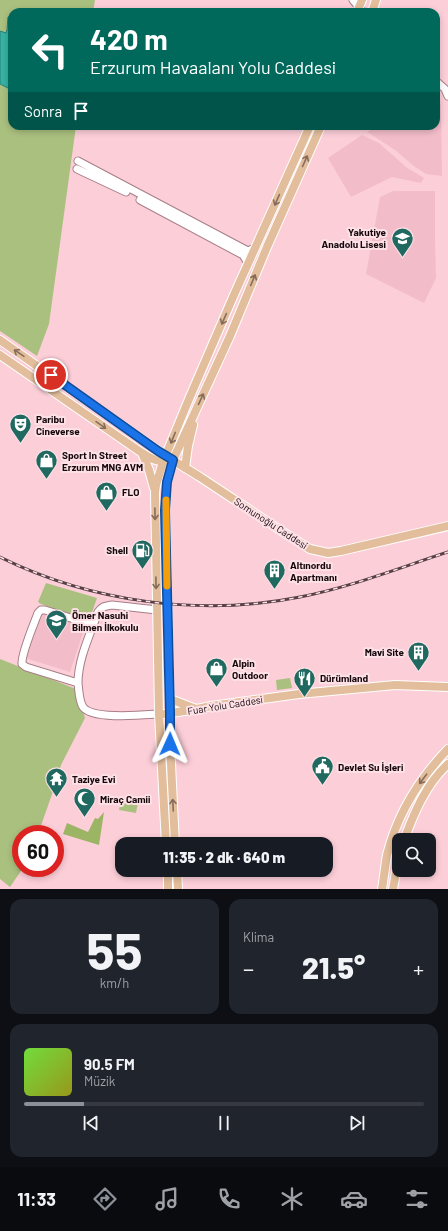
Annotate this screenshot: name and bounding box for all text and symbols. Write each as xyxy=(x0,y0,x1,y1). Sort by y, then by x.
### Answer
text: 420 m xyxy=(90,22,168,56)
icon: left xyxy=(24,24,76,76)
text: Erzurum Havaalanı Yolu Caddesi xyxy=(90,56,336,78)
icon: arrive xyxy=(70,100,92,122)
text: Sonra xyxy=(24,102,62,120)
one-way arrow xyxy=(302,156,309,168)
one-way arrow xyxy=(273,194,280,206)
school or university icon: Yakutiye Anadolu Lisesi xyxy=(389,225,415,258)
place label: Yakutiye Anadolu Lisesi xyxy=(322,226,387,250)
one-way arrow xyxy=(250,275,258,287)
one-way arrow xyxy=(219,312,227,324)
one-way arrow xyxy=(14,349,25,357)
pin xyxy=(34,358,68,392)
icon: arrive xyxy=(40,364,62,386)
one-way arrow xyxy=(198,394,205,406)
theatre icon: Paribu Cineverse xyxy=(8,412,34,445)
place label: Paribu Cineverse xyxy=(36,413,80,437)
one-way arrow xyxy=(95,421,106,429)
one-way arrow xyxy=(168,432,176,444)
shop icon: Sport In Street Erzurum MNG AVM xyxy=(33,448,59,481)
place label: Sport In Street Erzurum MNG AVM xyxy=(62,449,143,473)
shop icon: FLO xyxy=(93,479,119,512)
place label: FLO xyxy=(122,486,139,498)
street label: Somunoğlu Caddesi xyxy=(232,495,310,551)
one-way arrow xyxy=(151,507,159,520)
fuel station icon: Shell xyxy=(130,537,156,570)
place label: Shell xyxy=(106,544,128,556)
building icon: Altınordu Apartmanı xyxy=(262,558,288,591)
place label: Altınordu Apartmanı xyxy=(290,559,337,583)
one-way arrow xyxy=(153,576,160,589)
school or university icon: Ömer Nasuhi Bilmen İlkokulu xyxy=(43,608,69,641)
place label: Ömer Nasuhi Bilmen İlkokulu xyxy=(72,609,138,633)
building icon: Mavi Site xyxy=(406,639,432,672)
place label: Mavi Site xyxy=(365,646,405,658)
shop icon: Alpin Outdoor xyxy=(204,656,230,689)
place label: Alpin Outdoor xyxy=(232,657,268,681)
restaurant icon: Dürümland xyxy=(291,665,317,698)
place label: Dürümland xyxy=(320,672,368,684)
street label: Fuar Yolu Caddesi xyxy=(187,693,263,717)
position arrow xyxy=(149,723,191,765)
public building icon: Devlet Su İşleri xyxy=(310,754,336,787)
place label: Devlet Su İşleri xyxy=(338,761,403,773)
temple icon: Taziye Evi xyxy=(43,766,69,799)
place label: Taziye Evi xyxy=(72,773,115,785)
one-way arrow xyxy=(419,773,427,784)
mosque icon: Miraç Camii xyxy=(71,786,97,819)
place label: Miraç Camii xyxy=(100,793,150,805)
one-way arrow xyxy=(170,799,177,812)
speed limit sign: 60 xyxy=(12,825,64,877)
map controls xyxy=(392,833,436,877)
button: search xyxy=(392,833,436,877)
text: 11:35 · 2 dk · 640 m xyxy=(163,848,285,866)
text: 55 xyxy=(86,918,143,980)
text: Klima xyxy=(243,929,274,945)
text: 21.5° xyxy=(302,949,365,985)
text: − xyxy=(243,955,254,981)
text: + xyxy=(413,955,424,981)
text: km/h xyxy=(100,975,129,991)
text: 90.5 FM xyxy=(84,1055,135,1073)
text: Müzik xyxy=(84,1073,115,1089)
icon: previous xyxy=(80,1112,102,1134)
icon: pause xyxy=(213,1112,235,1134)
icon: next xyxy=(346,1112,368,1134)
icon: directions xyxy=(91,1185,119,1213)
icon: music xyxy=(153,1185,181,1213)
icon: phone xyxy=(215,1185,243,1213)
icon: climate xyxy=(278,1185,306,1213)
icon: car xyxy=(340,1185,368,1213)
icon: filters xyxy=(403,1185,431,1213)
text: 11:33 xyxy=(17,1188,56,1210)

